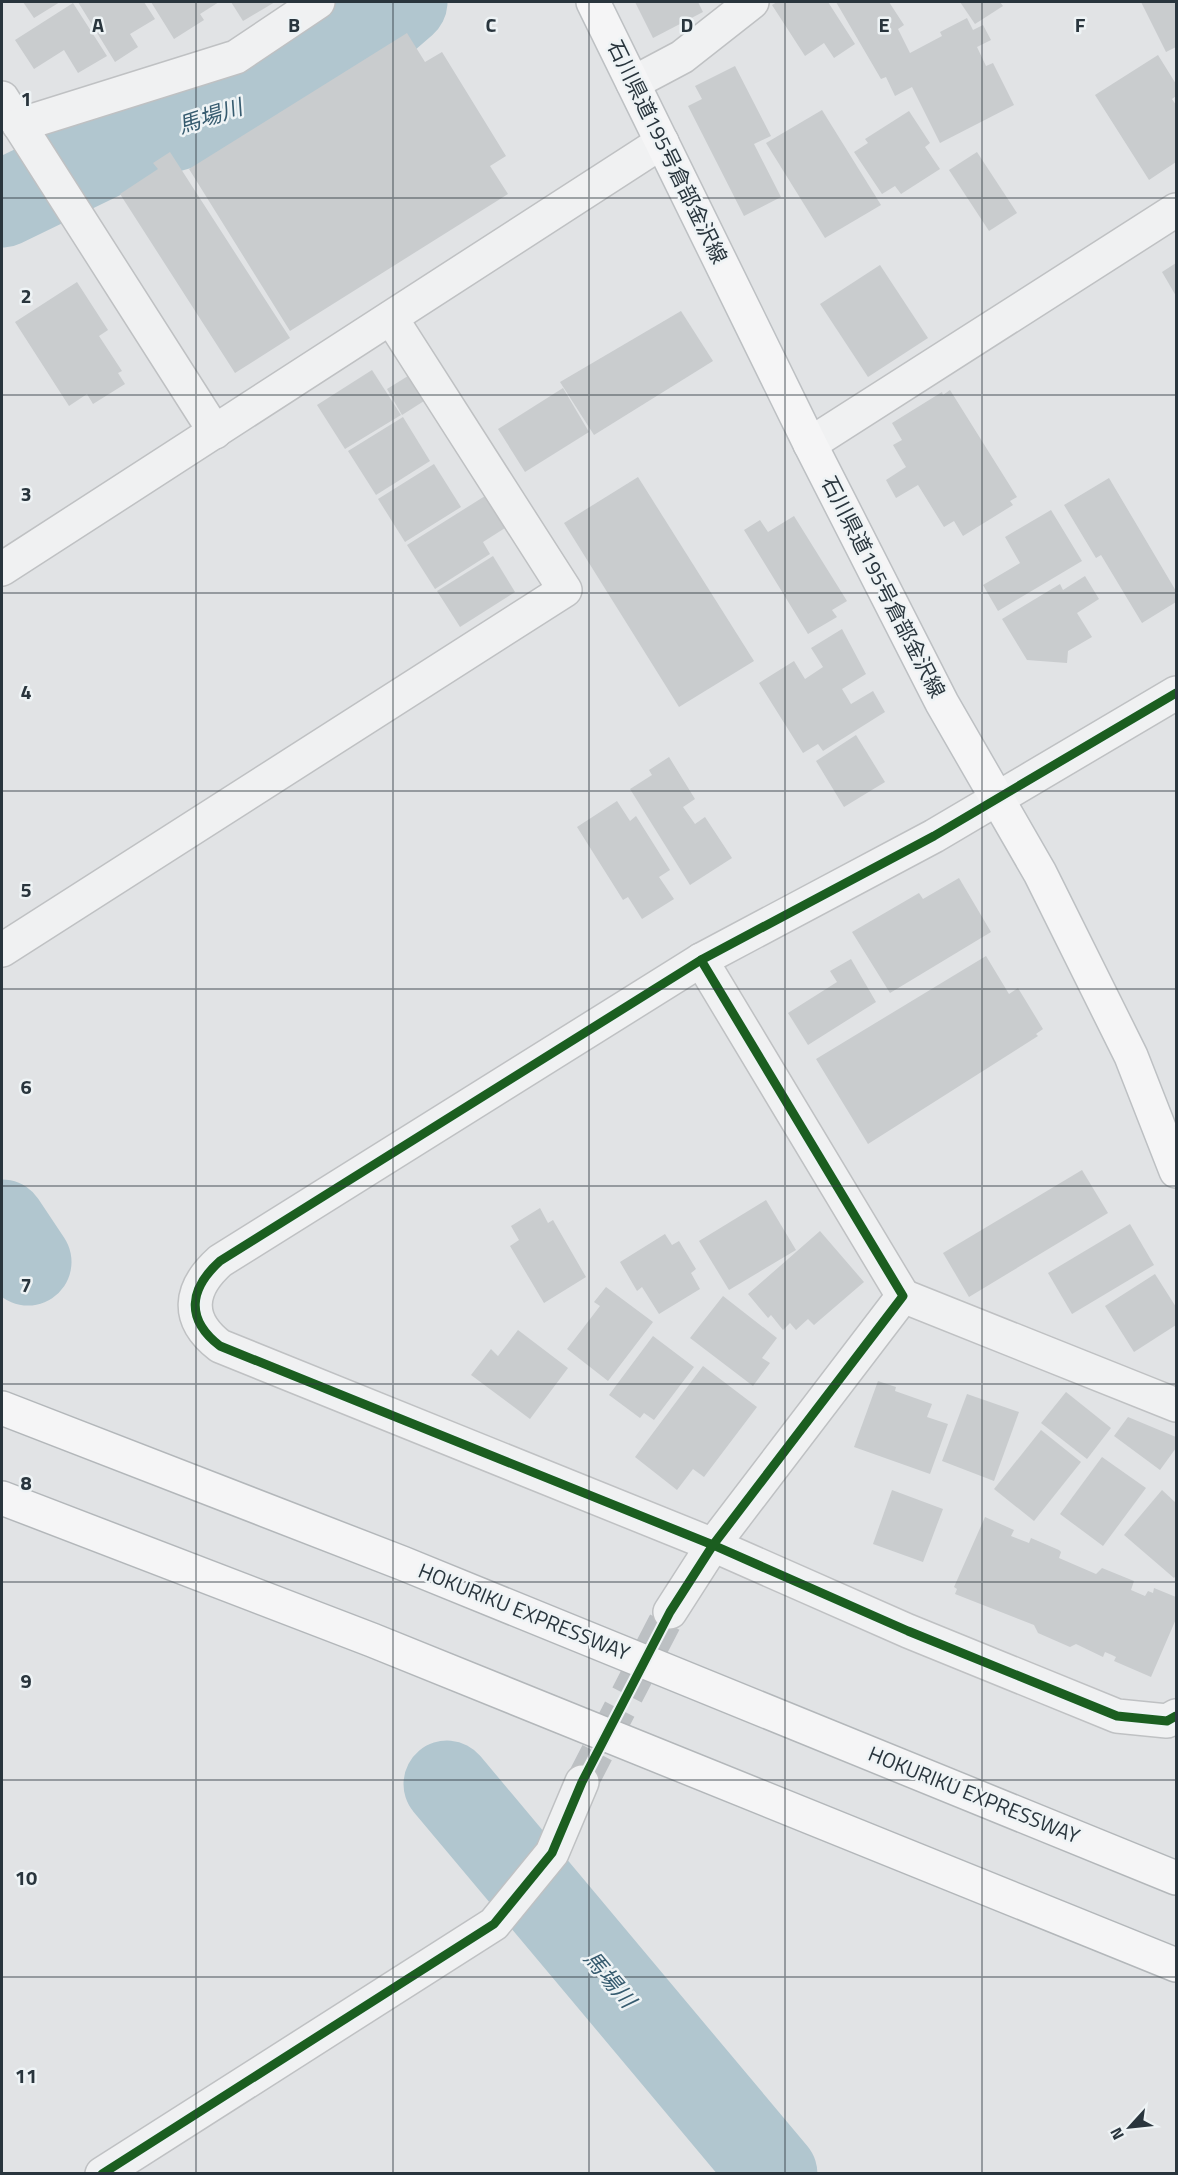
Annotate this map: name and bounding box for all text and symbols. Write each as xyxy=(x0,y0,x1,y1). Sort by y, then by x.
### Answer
text: A xyxy=(92,9,104,40)
text: B xyxy=(288,9,300,40)
text: C xyxy=(486,9,497,40)
text: D xyxy=(681,9,693,40)
text: E xyxy=(878,9,890,40)
text: F xyxy=(1075,9,1086,40)
street label: 石川県道195号倉部金沢線 xyxy=(600,34,736,269)
text: 1 xyxy=(20,83,32,114)
water label: 馬場川 xyxy=(173,89,249,142)
text: 2 xyxy=(20,280,32,311)
street label: 石川県道195号倉部金沢線 xyxy=(814,470,954,703)
text: 3 xyxy=(20,478,32,509)
text: 4 xyxy=(20,676,32,707)
text: 5 xyxy=(20,874,32,905)
text: 6 xyxy=(20,1071,32,1102)
text: 7 xyxy=(20,1269,32,1300)
text: 8 xyxy=(20,1467,32,1498)
street label: HOKURIKU EXPRESSWAY xyxy=(414,1554,636,1668)
text: 9 xyxy=(20,1665,32,1696)
street label: HOKURIKU EXPRESSWAY xyxy=(864,1737,1086,1851)
text: 10 xyxy=(15,1862,37,1893)
water label: 馬場川 xyxy=(576,1943,646,2017)
text: 11 xyxy=(15,2060,37,2091)
north arrow xyxy=(1100,2097,1160,2157)
text: N xyxy=(1103,2123,1130,2144)

